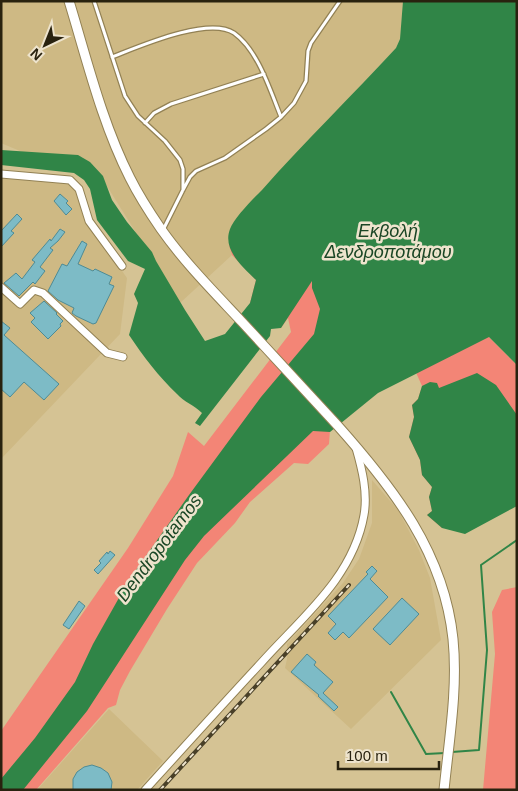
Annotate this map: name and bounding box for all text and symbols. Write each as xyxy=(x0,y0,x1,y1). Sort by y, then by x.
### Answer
north arrow xyxy=(20,20,70,70)
text: N xyxy=(27,45,45,64)
water label: Εκβολή Δενδροποτάμου xyxy=(323,221,452,262)
water label: Dendropotamos xyxy=(112,491,206,605)
scale bar xyxy=(338,738,439,770)
text: 100 m xyxy=(346,747,388,764)

